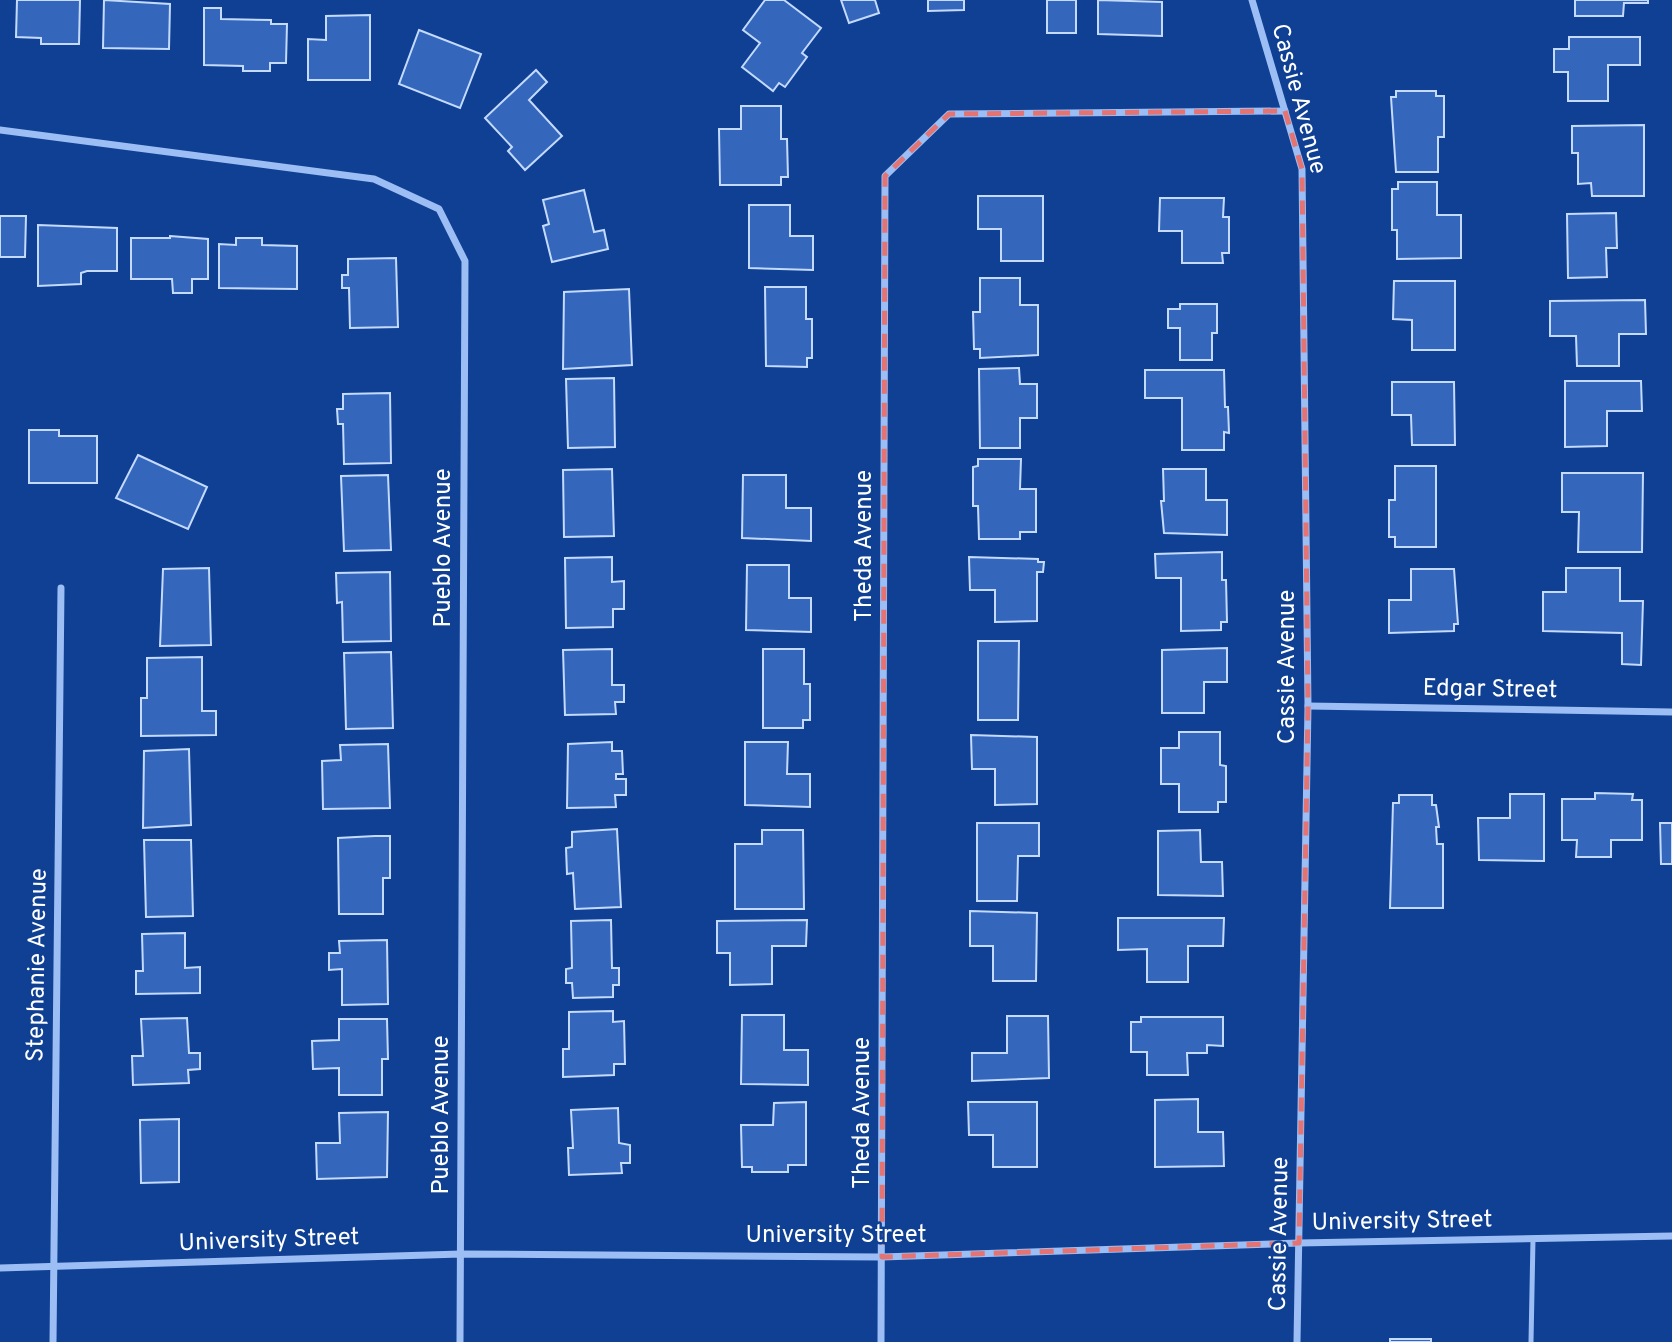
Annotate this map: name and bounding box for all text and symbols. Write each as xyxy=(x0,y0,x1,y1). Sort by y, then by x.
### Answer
street label: Cassie Avenue xyxy=(1264,20,1332,178)
street label: Pueblo Avenue xyxy=(429,468,459,628)
street label: Theda Avenue xyxy=(850,470,880,622)
street label: Cassie Avenue xyxy=(1273,590,1303,744)
street label: Edgar Street xyxy=(1422,674,1558,706)
street label: Stephanie Avenue xyxy=(21,868,55,1062)
street label: Pueblo Avenue xyxy=(427,1035,457,1195)
street label: Theda Avenue xyxy=(848,1037,878,1189)
street label: Cassie Avenue xyxy=(1264,1156,1296,1312)
street label: University Street xyxy=(1311,1205,1493,1239)
street label: University Street xyxy=(746,1221,926,1251)
street label: University Street xyxy=(178,1223,360,1259)

